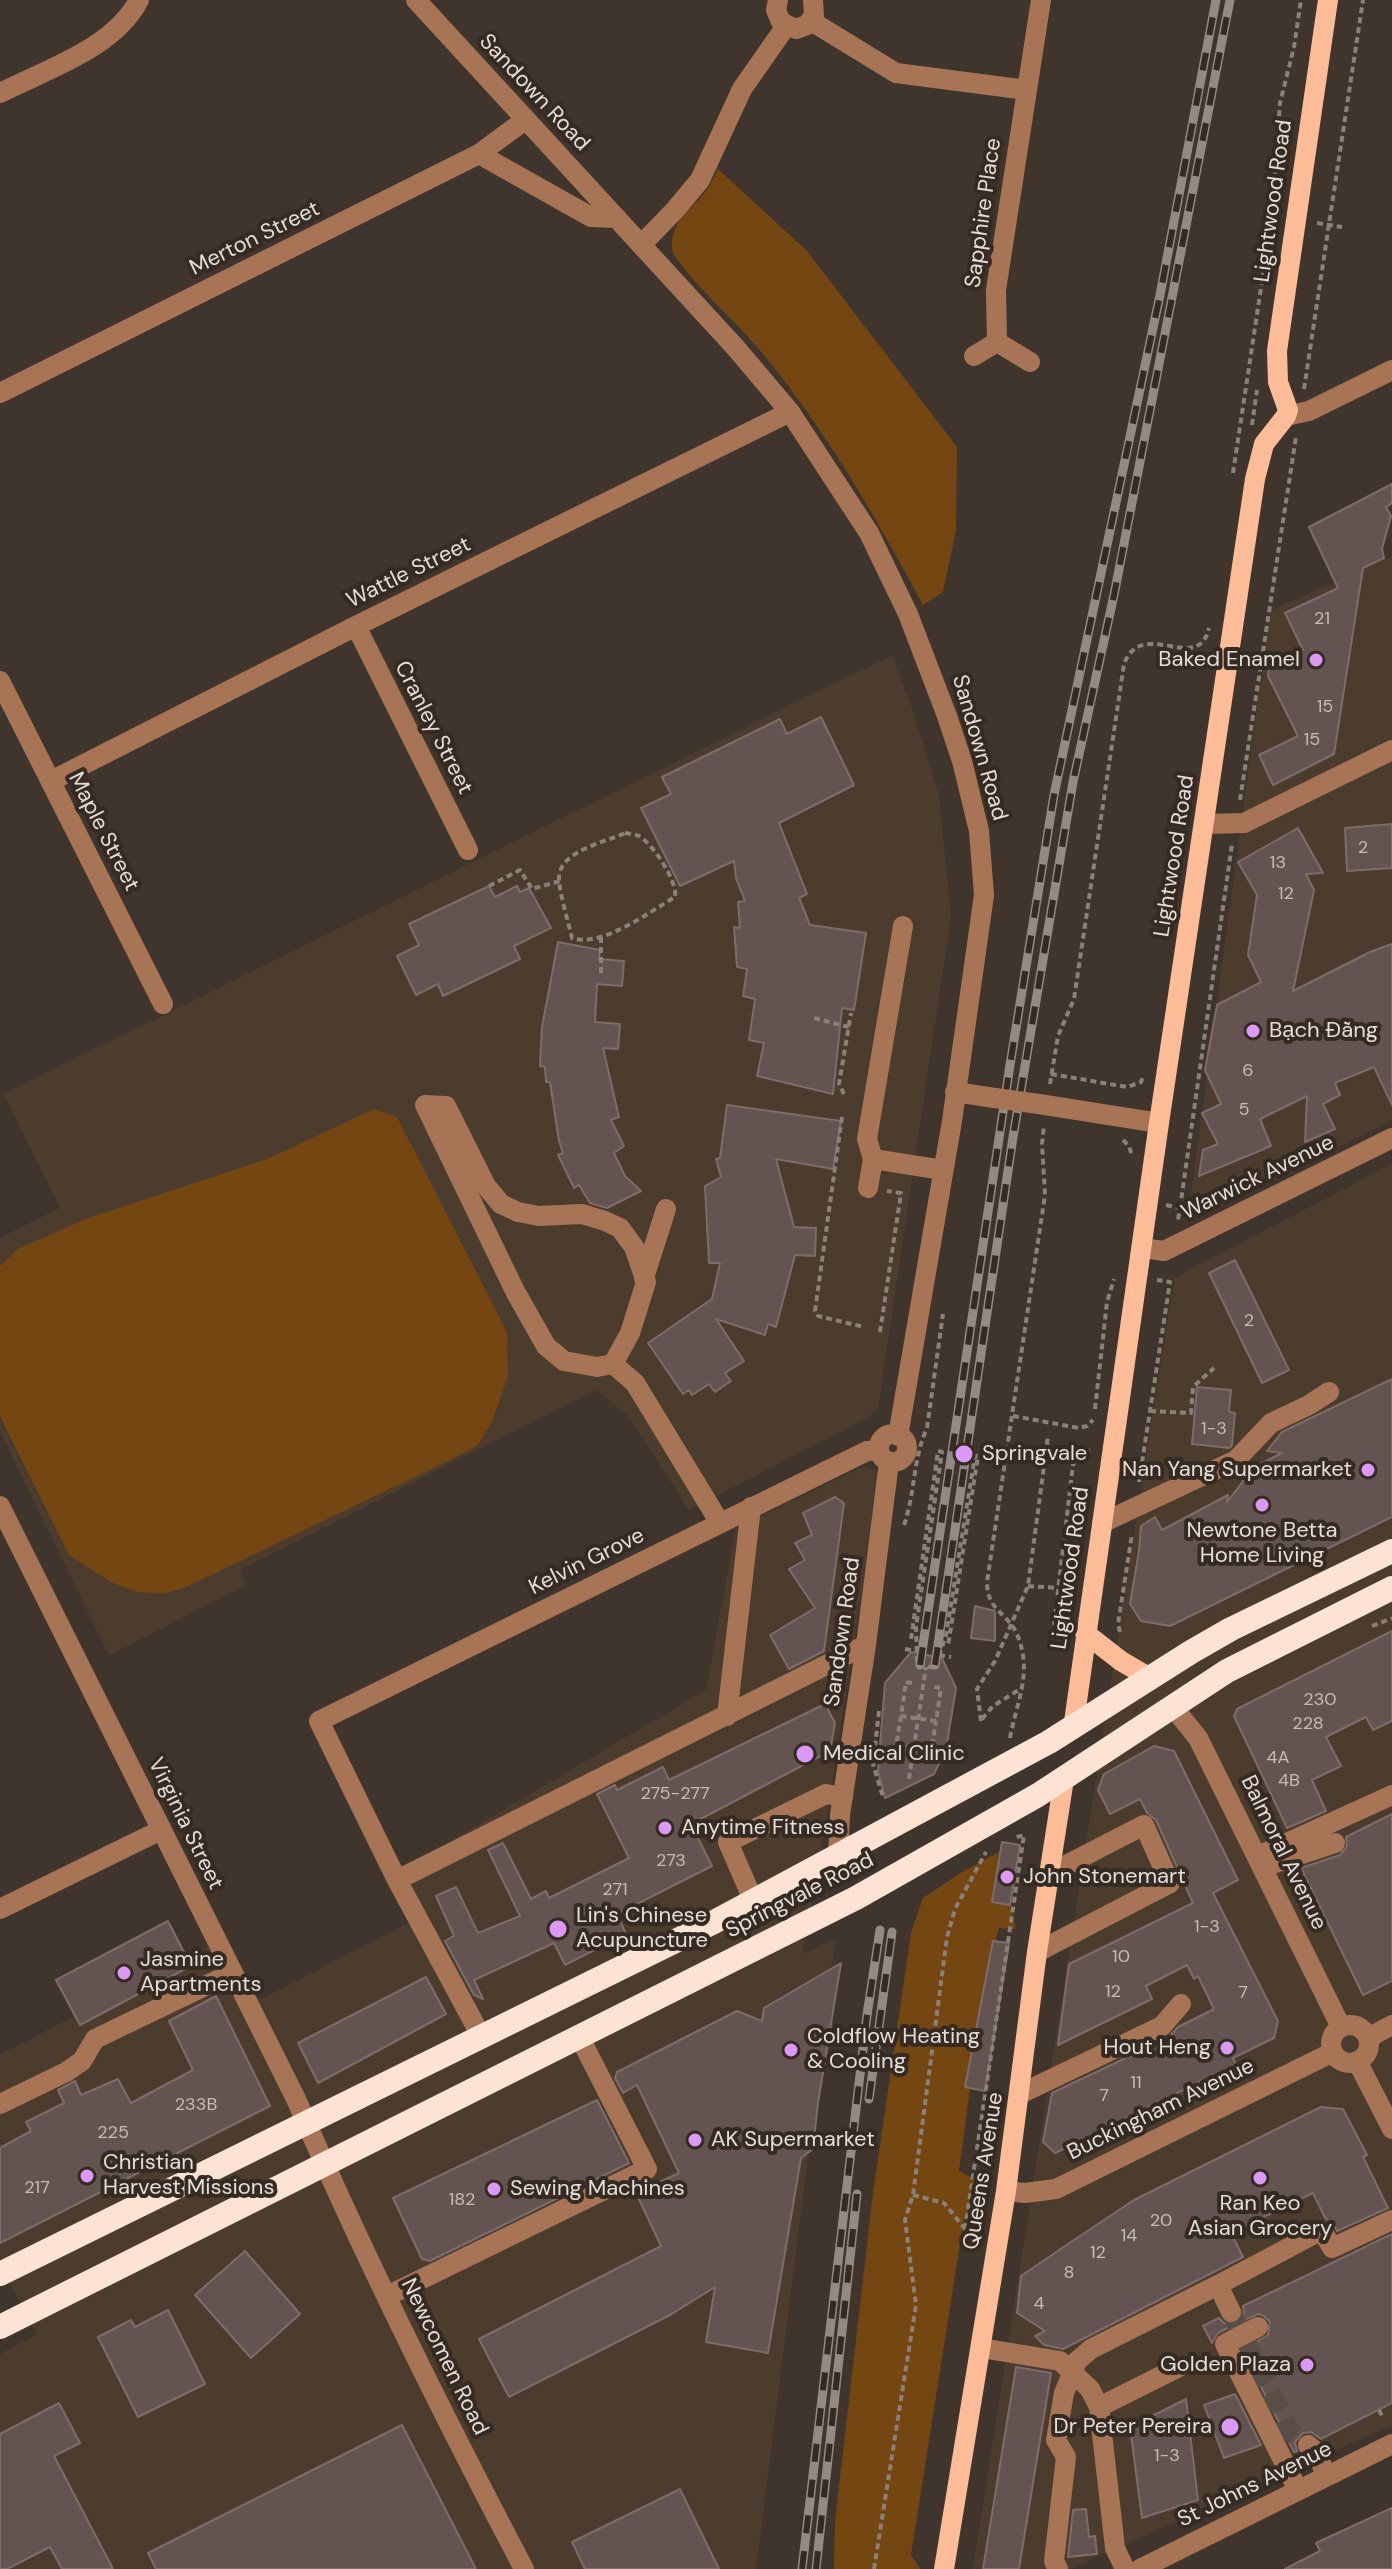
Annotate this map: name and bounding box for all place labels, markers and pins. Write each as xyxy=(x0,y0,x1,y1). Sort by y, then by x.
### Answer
place label: Baked Enamel xyxy=(1158,647,1300,673)
marker: Baked Enamel xyxy=(1307,651,1325,669)
place label: Bạch Đằng xyxy=(1269,1018,1378,1044)
marker: Bạch Đằng xyxy=(1244,1022,1262,1040)
place label: Springvale xyxy=(982,1441,1087,1467)
marker: Springvale xyxy=(953,1443,975,1465)
place label: Nan Yang Supermarket xyxy=(1122,1457,1352,1483)
marker: Nan Yang Supermarket xyxy=(1359,1461,1377,1479)
marker: Newtone Betta Home Living xyxy=(1253,1496,1271,1514)
place label: Newtone Betta Home Living xyxy=(1187,1518,1337,1570)
place label: Medical Clinic xyxy=(823,1741,965,1767)
marker: Medical Clinic xyxy=(794,1743,816,1765)
place label: Anytime Fitness xyxy=(681,1815,845,1841)
marker: Anytime Fitness xyxy=(656,1819,674,1837)
place label: John Stonemart xyxy=(1023,1864,1186,1890)
marker: John Stonemart xyxy=(998,1868,1016,1886)
place label: Lin's Chinese Acupuncture xyxy=(576,1903,708,1954)
marker: Lin's Chinese Acupuncture xyxy=(547,1918,569,1940)
place label: Jasmine Apartments xyxy=(140,1947,262,1998)
marker: Jasmine Apartments xyxy=(115,1964,133,1982)
place label: Coldflow Heating & Cooling xyxy=(807,2024,980,2076)
place label: Hout Heng xyxy=(1104,2035,1211,2061)
marker: Hout Heng xyxy=(1218,2039,1236,2057)
marker: Coldflow Heating & Cooling xyxy=(782,2041,800,2059)
place label: AK Supermarket xyxy=(711,2127,875,2153)
marker: AK Supermarket xyxy=(686,2131,704,2149)
place label: Christian Harvest Missions xyxy=(103,2150,275,2202)
marker: Christian Harvest Missions xyxy=(78,2167,96,2185)
marker: Ran Keo Asian Grocery xyxy=(1251,2169,1269,2187)
place label: Sewing Machines xyxy=(510,2176,685,2202)
marker: Sewing Machines xyxy=(485,2180,503,2198)
place label: Ran Keo Asian Grocery xyxy=(1188,2191,1332,2242)
place label: Golden Plaza xyxy=(1160,2352,1291,2378)
marker: Golden Plaza xyxy=(1298,2356,1316,2374)
place label: Dr Peter Pereira xyxy=(1054,2414,1212,2440)
marker: Dr Peter Pereira xyxy=(1219,2416,1241,2438)

